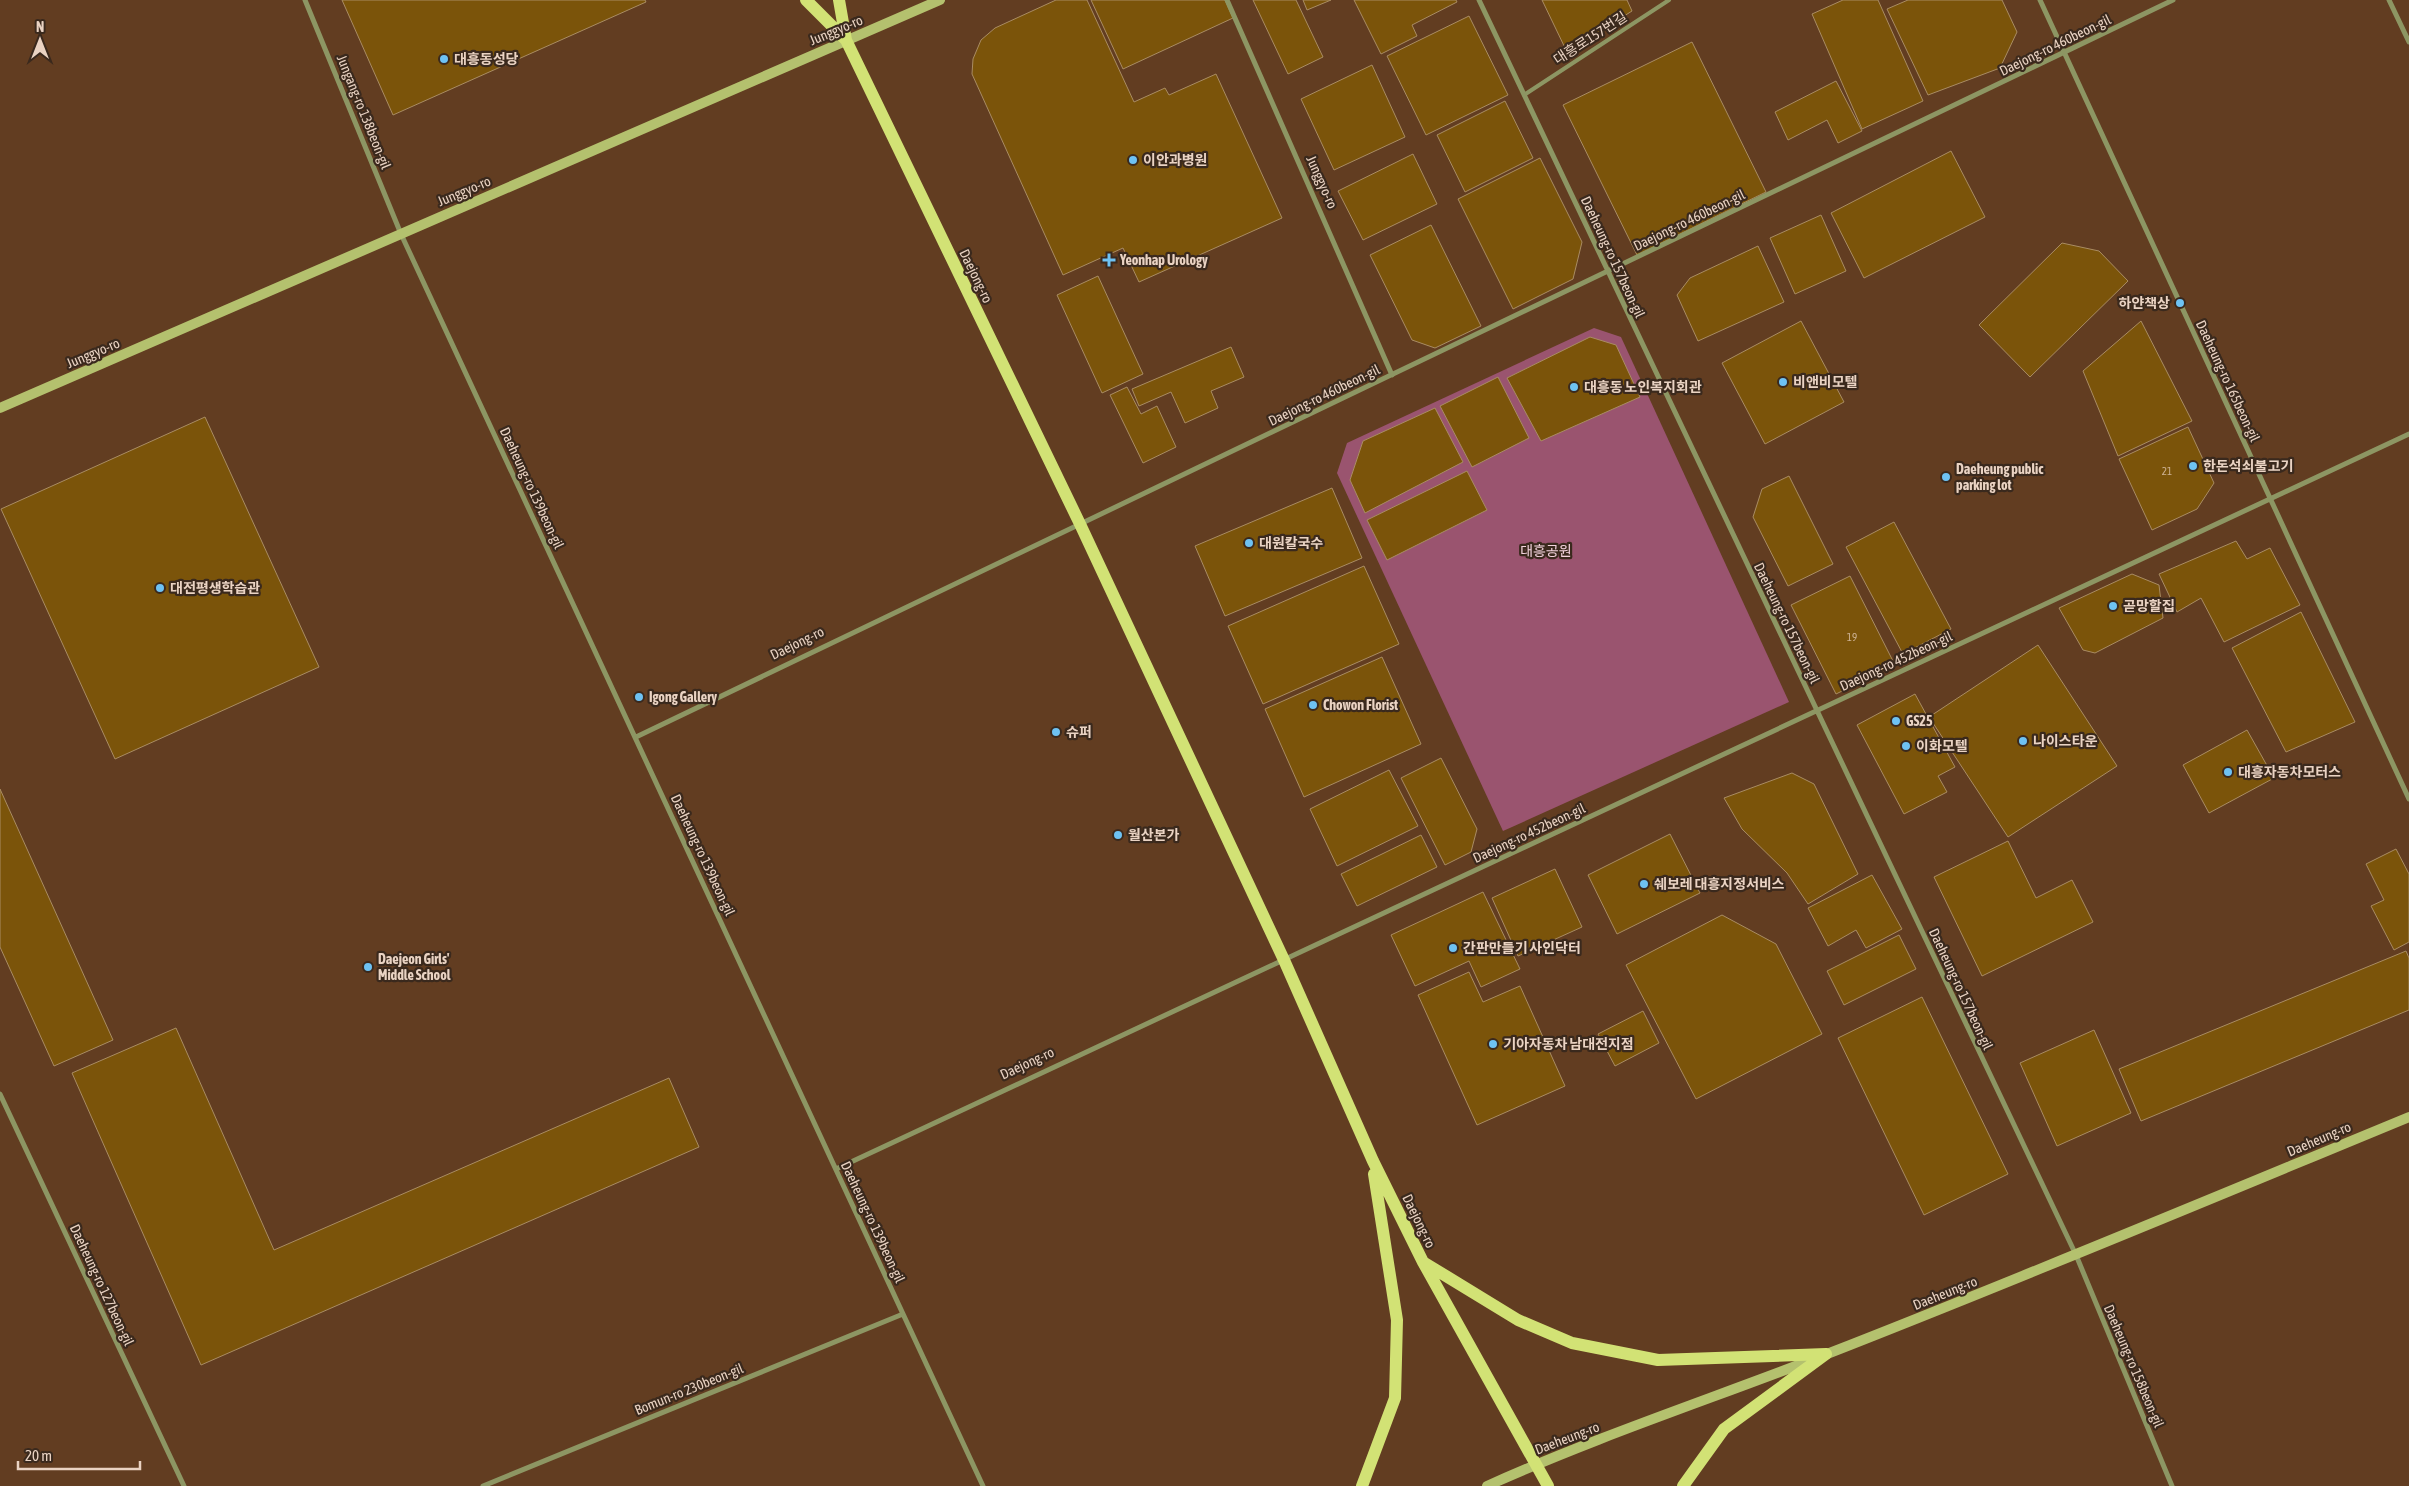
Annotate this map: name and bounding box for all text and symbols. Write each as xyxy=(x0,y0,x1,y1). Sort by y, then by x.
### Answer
street label: 대흥로157번길 xyxy=(1550,8,1630,68)
street label: Daejong-ro 460beon-gil xyxy=(1997,11,2114,79)
street label: Junggyo-ro xyxy=(807,12,865,48)
north arrow xyxy=(15,15,65,65)
text: N xyxy=(36,19,44,35)
place label: 대흥동성당 xyxy=(454,51,519,67)
street label: Jungang-ro 138beon-gil xyxy=(334,53,394,172)
marker: 대흥동성당 xyxy=(438,53,450,65)
place label: 이안과병원 xyxy=(1143,152,1207,168)
street label: Junggyo-ro xyxy=(1303,153,1341,211)
marker: 이안과병원 xyxy=(1127,154,1139,166)
street label: Junggyo-ro xyxy=(435,173,493,209)
street label: Daejong-ro 460beon-gil xyxy=(1631,186,1748,254)
street label: Daeheung-ro 157beon-gil xyxy=(1578,194,1648,320)
street label: Daejong-ro xyxy=(956,247,996,305)
place label: Yeonhap Urology xyxy=(1119,252,1208,268)
marker: Yeonhap Urology xyxy=(1102,253,1116,267)
place label: 하얀책상 xyxy=(2118,295,2170,311)
marker: 하얀책상 xyxy=(2174,297,2186,309)
street label: Daeheung-ro 165beon-gil xyxy=(2193,318,2263,444)
street label: Junggyo-ro xyxy=(64,335,122,371)
street label: Daejong-ro 460beon-gil xyxy=(1266,361,1383,429)
place label: 비앤비모텔 xyxy=(1793,374,1858,390)
marker: 비앤비모텔 xyxy=(1777,376,1789,388)
place label: 대흥동 노인복지회관 xyxy=(1584,379,1702,395)
marker: 대흥동 노인복지회관 xyxy=(1568,381,1580,393)
street label: Daeheung-ro 139beon-gil xyxy=(497,425,567,551)
place label: 한돈석쇠불고기 xyxy=(2203,458,2293,474)
marker: 한돈석쇠불고기 xyxy=(2187,460,2199,472)
place label: Daeheung public parking lot xyxy=(1956,461,2044,493)
house number: 21 xyxy=(2162,465,2172,477)
marker: Daeheung public parking lot xyxy=(1940,471,1952,483)
place label: 대원칼국수 xyxy=(1259,535,1324,551)
marker: 대원칼국수 xyxy=(1243,537,1255,549)
park label: 대흥공원 xyxy=(1520,543,1572,559)
street label: Daeheung-ro 157beon-gil xyxy=(1751,560,1823,686)
place label: 대전평생학습관 xyxy=(170,580,260,596)
marker: 대전평생학습관 xyxy=(154,582,166,594)
place label: 곧망할집 xyxy=(2123,598,2175,614)
marker: 곧망할집 xyxy=(2107,600,2119,612)
street label: Daejong-ro xyxy=(768,623,826,663)
street label: Daejong-ro 452beon-gil xyxy=(1837,628,1955,694)
house number: 19 xyxy=(1847,631,1857,643)
place label: Igong Gallery xyxy=(649,689,717,705)
marker: Igong Gallery xyxy=(633,691,645,703)
place label: Chowon Florist xyxy=(1323,697,1398,713)
marker: Chowon Florist xyxy=(1307,699,1319,711)
place label: GS25 xyxy=(1906,713,1933,729)
marker: GS25 xyxy=(1890,715,1902,727)
place label: 슈퍼 xyxy=(1066,724,1092,740)
marker: 슈퍼 xyxy=(1050,726,1062,738)
place label: 나이스타운 xyxy=(2033,733,2098,749)
marker: 나이스타운 xyxy=(2017,735,2029,747)
place label: 이화모텔 xyxy=(1916,738,1968,754)
marker: 이화모텔 xyxy=(1900,740,1912,752)
place label: 대흥자동차모터스 xyxy=(2238,764,2341,780)
marker: 대흥자동차모터스 xyxy=(2222,766,2234,778)
street label: Daeheung-ro 139beon-gil xyxy=(668,792,738,918)
street label: Daejong-ro 452beon-gil xyxy=(1470,800,1588,866)
place label: 월산본가 xyxy=(1128,827,1180,843)
marker: 월산본가 xyxy=(1112,829,1124,841)
place label: 쉐보레 대흥지정서비스 xyxy=(1654,876,1785,892)
marker: 쉐보레 대흥지정서비스 xyxy=(1638,878,1650,890)
street label: Daeheung-ro 157beon-gil xyxy=(1926,926,1996,1052)
place label: 간판만들기 사인닥터 xyxy=(1463,940,1581,956)
marker: 간판만들기 사인닥터 xyxy=(1447,942,1459,954)
place label: Daejeon Girls' Middle School xyxy=(378,951,451,983)
marker: Daejeon Girls' Middle School xyxy=(362,961,374,973)
place label: 기아자동차 남대전지점 xyxy=(1503,1036,1634,1052)
marker: 기아자동차 남대전지점 xyxy=(1487,1038,1499,1050)
street label: Daejong-ro xyxy=(998,1044,1056,1082)
street label: Daeheung-ro xyxy=(2285,1118,2353,1160)
street label: Daeheung-ro 139beon-gil xyxy=(838,1159,908,1285)
street label: Daejong-ro xyxy=(1399,1192,1439,1250)
street label: Daeheung-ro 127beon-gil xyxy=(67,1222,137,1348)
street label: Daeheung-ro xyxy=(1911,1273,1979,1313)
street label: Daeheung-ro 158beon-gil xyxy=(2101,1302,2167,1430)
street label: Bomun-ro 230beon-gil xyxy=(632,1360,746,1418)
street label: Daeheung-ro xyxy=(1533,1418,1601,1458)
scale bar xyxy=(18,1438,140,1470)
text: 20 m xyxy=(25,1447,52,1464)

